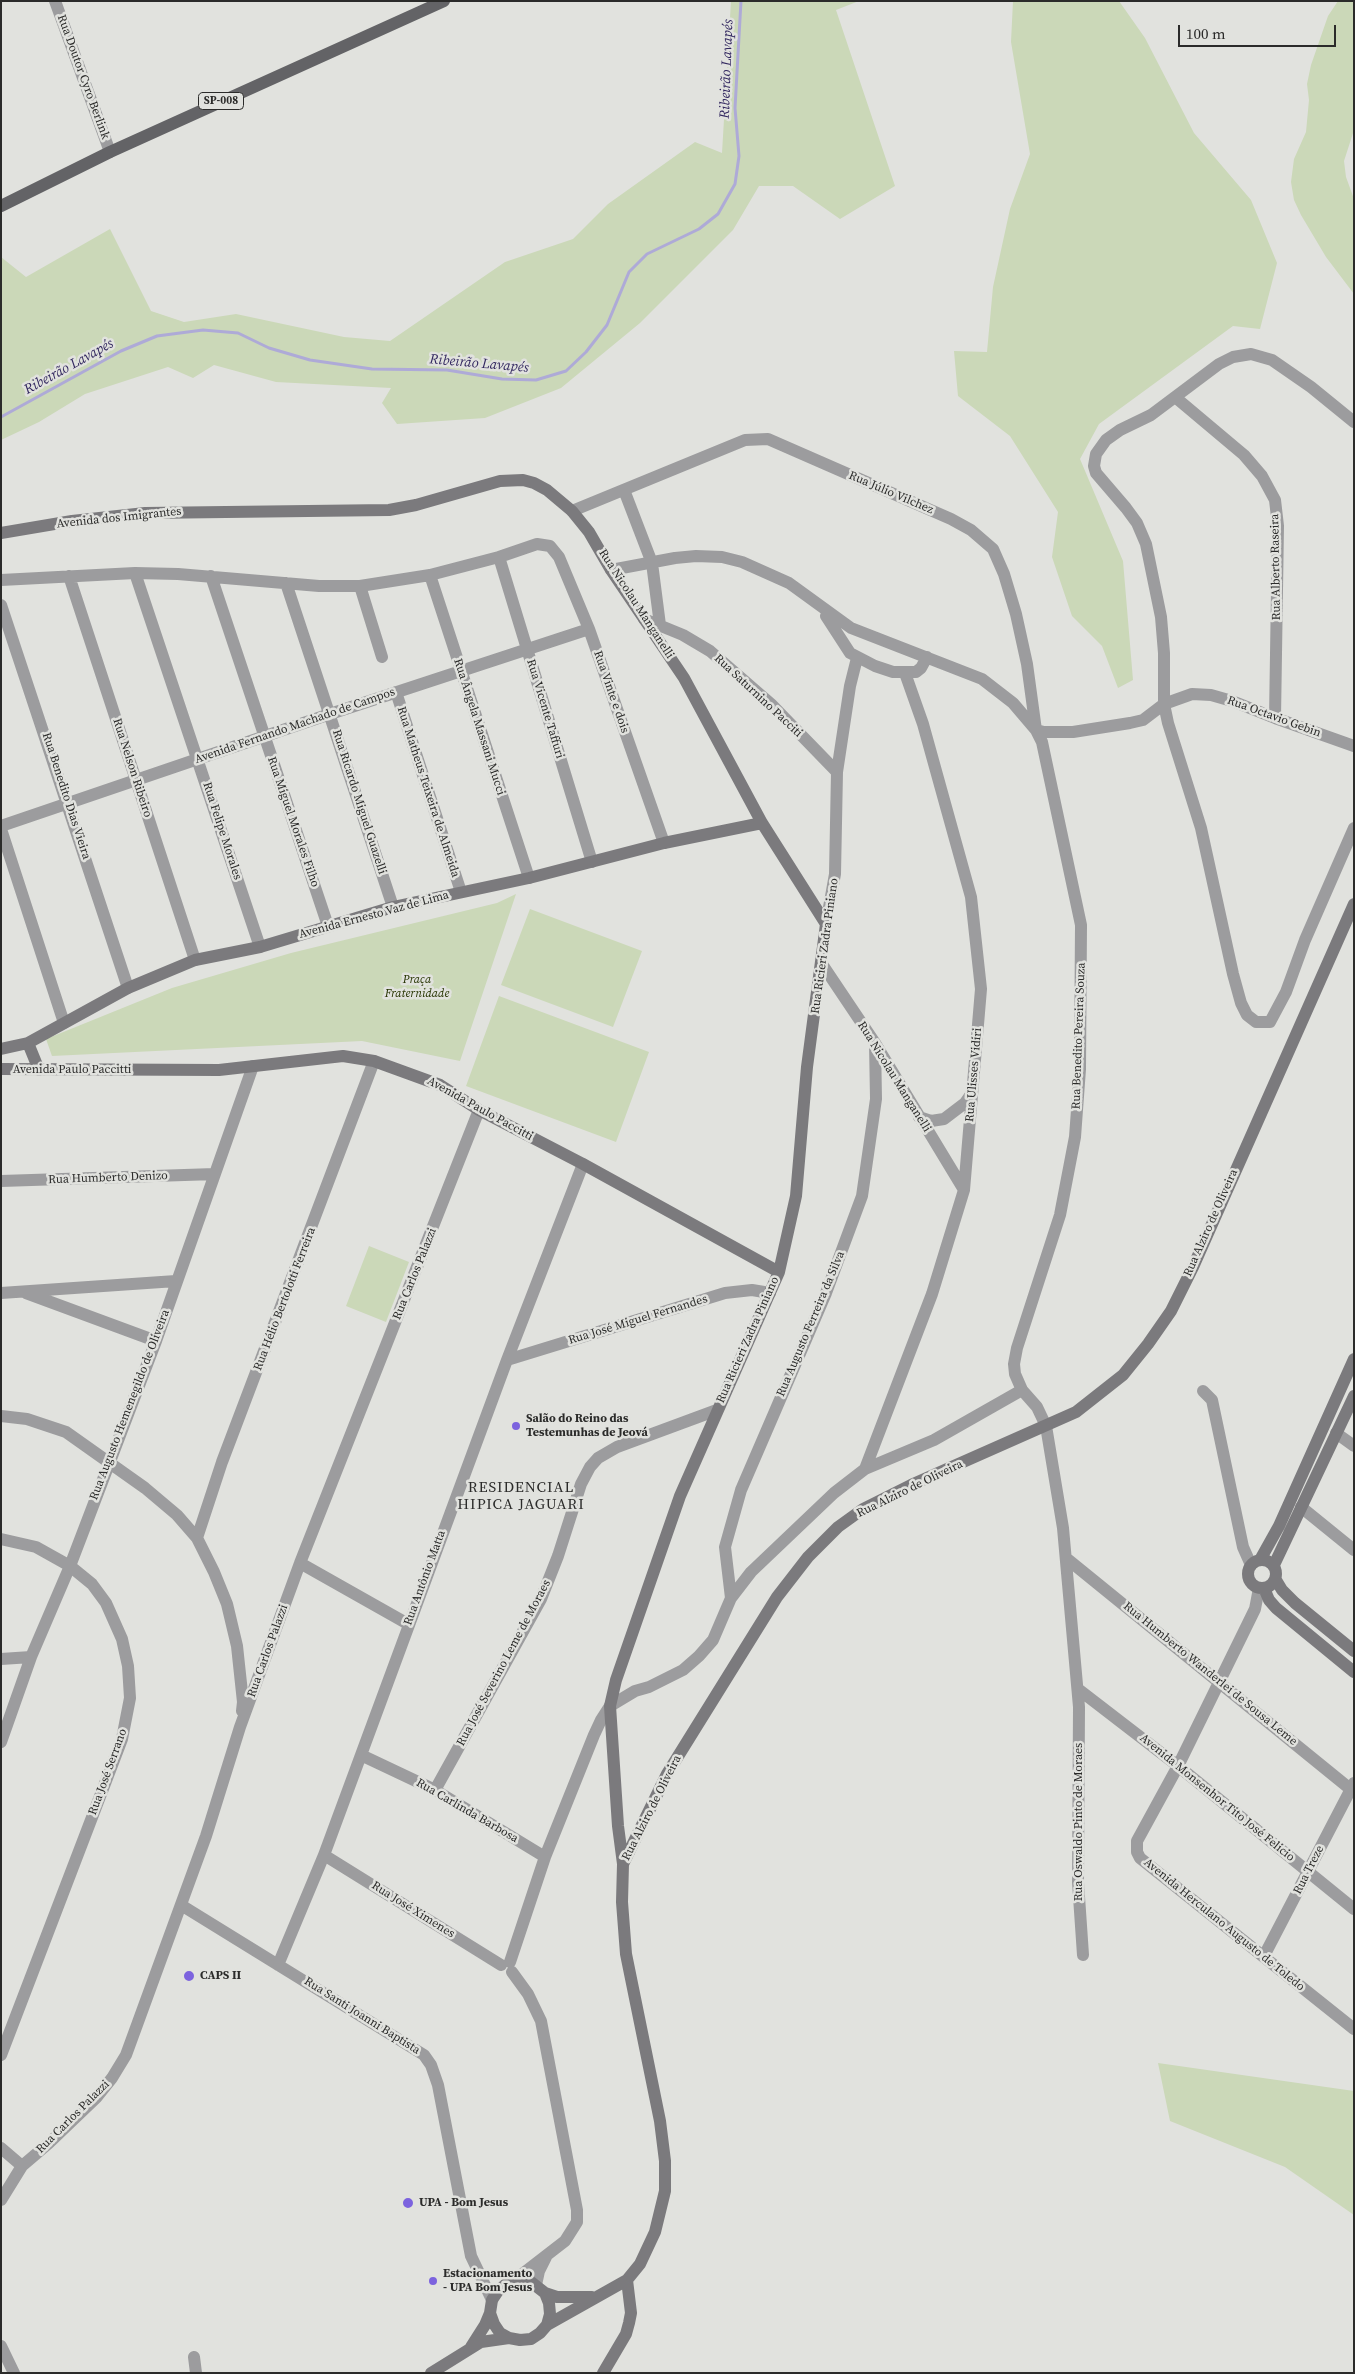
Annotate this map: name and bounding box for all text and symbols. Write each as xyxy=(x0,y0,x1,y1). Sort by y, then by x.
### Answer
street label: Rua Doutor Cyro Berlink xyxy=(54,13,112,141)
scale bar xyxy=(1180,15,1338,47)
water label: Ribeirão Lavapés xyxy=(717,19,737,119)
text: 100 m xyxy=(1186,23,1226,44)
road number: SP-008 xyxy=(198,92,244,110)
water label: Ribeirão Lavapés xyxy=(21,336,117,398)
water label: Ribeirão Lavapés xyxy=(429,351,529,377)
street label: Rua Júlio Vilchez xyxy=(846,469,936,517)
street label: Avenida dos Imigrantes xyxy=(56,504,182,532)
street label: Rua Alberto Raseira xyxy=(1268,514,1284,620)
street label: Rua Nicolau Manganelli xyxy=(595,547,677,661)
street label: Rua Vinte e dois xyxy=(590,649,632,735)
street label: Rua Saturnino Pacciti xyxy=(711,651,805,741)
street label: Rua Ângela Massani Mucci xyxy=(450,657,508,797)
street label: Rua Vicente Taffuri xyxy=(523,658,567,760)
street label: Avenida Fernando Machado de Campos xyxy=(193,685,397,767)
street label: Rua Octavio Gebin xyxy=(1225,693,1323,741)
street label: Rua Matheus Teixeira de Almeida xyxy=(394,705,462,879)
street label: Rua Nelson Ribeiro xyxy=(109,717,155,819)
street label: Rua Ricardo Miguel Guazelli xyxy=(329,728,389,876)
street label: Rua Benedito Dias Vieira xyxy=(39,731,93,861)
street label: Rua Miguel Morales Filho xyxy=(264,755,322,889)
street label: Rua Felipe Morales xyxy=(199,780,245,882)
street label: Rua Ricieri Zadra Piniano xyxy=(808,877,842,1015)
street label: Avenida Ernesto Vaz de Lima xyxy=(297,888,451,942)
street label: Rua Benedito Pereira Souza xyxy=(1069,962,1089,1110)
park label: Praça Fraternidade xyxy=(385,973,449,1001)
street label: Rua Nicolau Manganelli xyxy=(854,1019,934,1135)
street label: Rua Ulisses Vidiri xyxy=(963,1027,985,1123)
street label: Avenida Paulo Paccitti xyxy=(13,1063,131,1077)
street label: Avenida Paulo Paccitti xyxy=(425,1074,535,1144)
street label: Rua Alziro de Oliveira xyxy=(1181,1167,1241,1279)
street label: Rua Humberto Denizo xyxy=(48,1169,168,1187)
street label: Rua Hélio Bertolotti Ferreira xyxy=(251,1225,319,1373)
street label: Rua Carlos Palazzi xyxy=(390,1226,440,1322)
street label: Rua Augusto Ferreira da Silva xyxy=(774,1249,848,1399)
street label: Rua Ricieri Zadra Piniano xyxy=(714,1275,782,1405)
street label: Rua José Miguel Fernandes xyxy=(567,1292,709,1348)
street label: Rua Augusto Hemenegildo de Oliveira xyxy=(87,1308,173,1502)
place label: Salão do Reino das Testemunhas de Jeová xyxy=(526,1412,648,1440)
marker: Salão do Reino das Testemunhas de Jeová xyxy=(510,1420,522,1432)
street label: Rua Alziro de Oliveira xyxy=(855,1457,965,1521)
district label: RESIDENCIAL HIPICA JAGUARI xyxy=(456,1479,586,1514)
street label: Rua Antônio Matta xyxy=(401,1528,449,1628)
street label: Rua José Severino Leme de Moraes xyxy=(454,1577,554,1749)
street label: Rua Humberto Wanderlei de Sousa Leme xyxy=(1120,1599,1300,1749)
street label: Rua Carlos Palazzi xyxy=(245,1603,291,1699)
street label: Rua José Serrano xyxy=(86,1727,130,1817)
street label: Avenida Monsenhor Tito José Felicio xyxy=(1137,1731,1297,1865)
street label: Rua Oswaldo Pinto de Moraes xyxy=(1072,1743,1086,1901)
street label: Rua Alziro de Oliveira xyxy=(619,1753,685,1863)
street label: Rua Carlinda Barbosa xyxy=(413,1776,521,1846)
street label: Rua Treze xyxy=(1291,1843,1327,1897)
street label: Avenida Herculano Augusto de Toledo xyxy=(1141,1856,1307,1994)
street label: Rua José Ximenes xyxy=(369,1879,457,1941)
marker: CAPS II xyxy=(182,1969,196,1983)
place label: CAPS II xyxy=(200,1969,241,1983)
street label: Rua Santi Joanni Baptista xyxy=(301,1974,423,2058)
street label: Rua Carlos Palazzi xyxy=(33,2077,113,2157)
marker: UPA - Bom Jesus xyxy=(401,2196,415,2210)
place label: UPA - Bom Jesus xyxy=(419,2196,508,2210)
place label: Estacionamento - UPA Bom Jesus xyxy=(443,2267,532,2295)
marker: Estacionamento - UPA Bom Jesus xyxy=(427,2275,439,2287)

